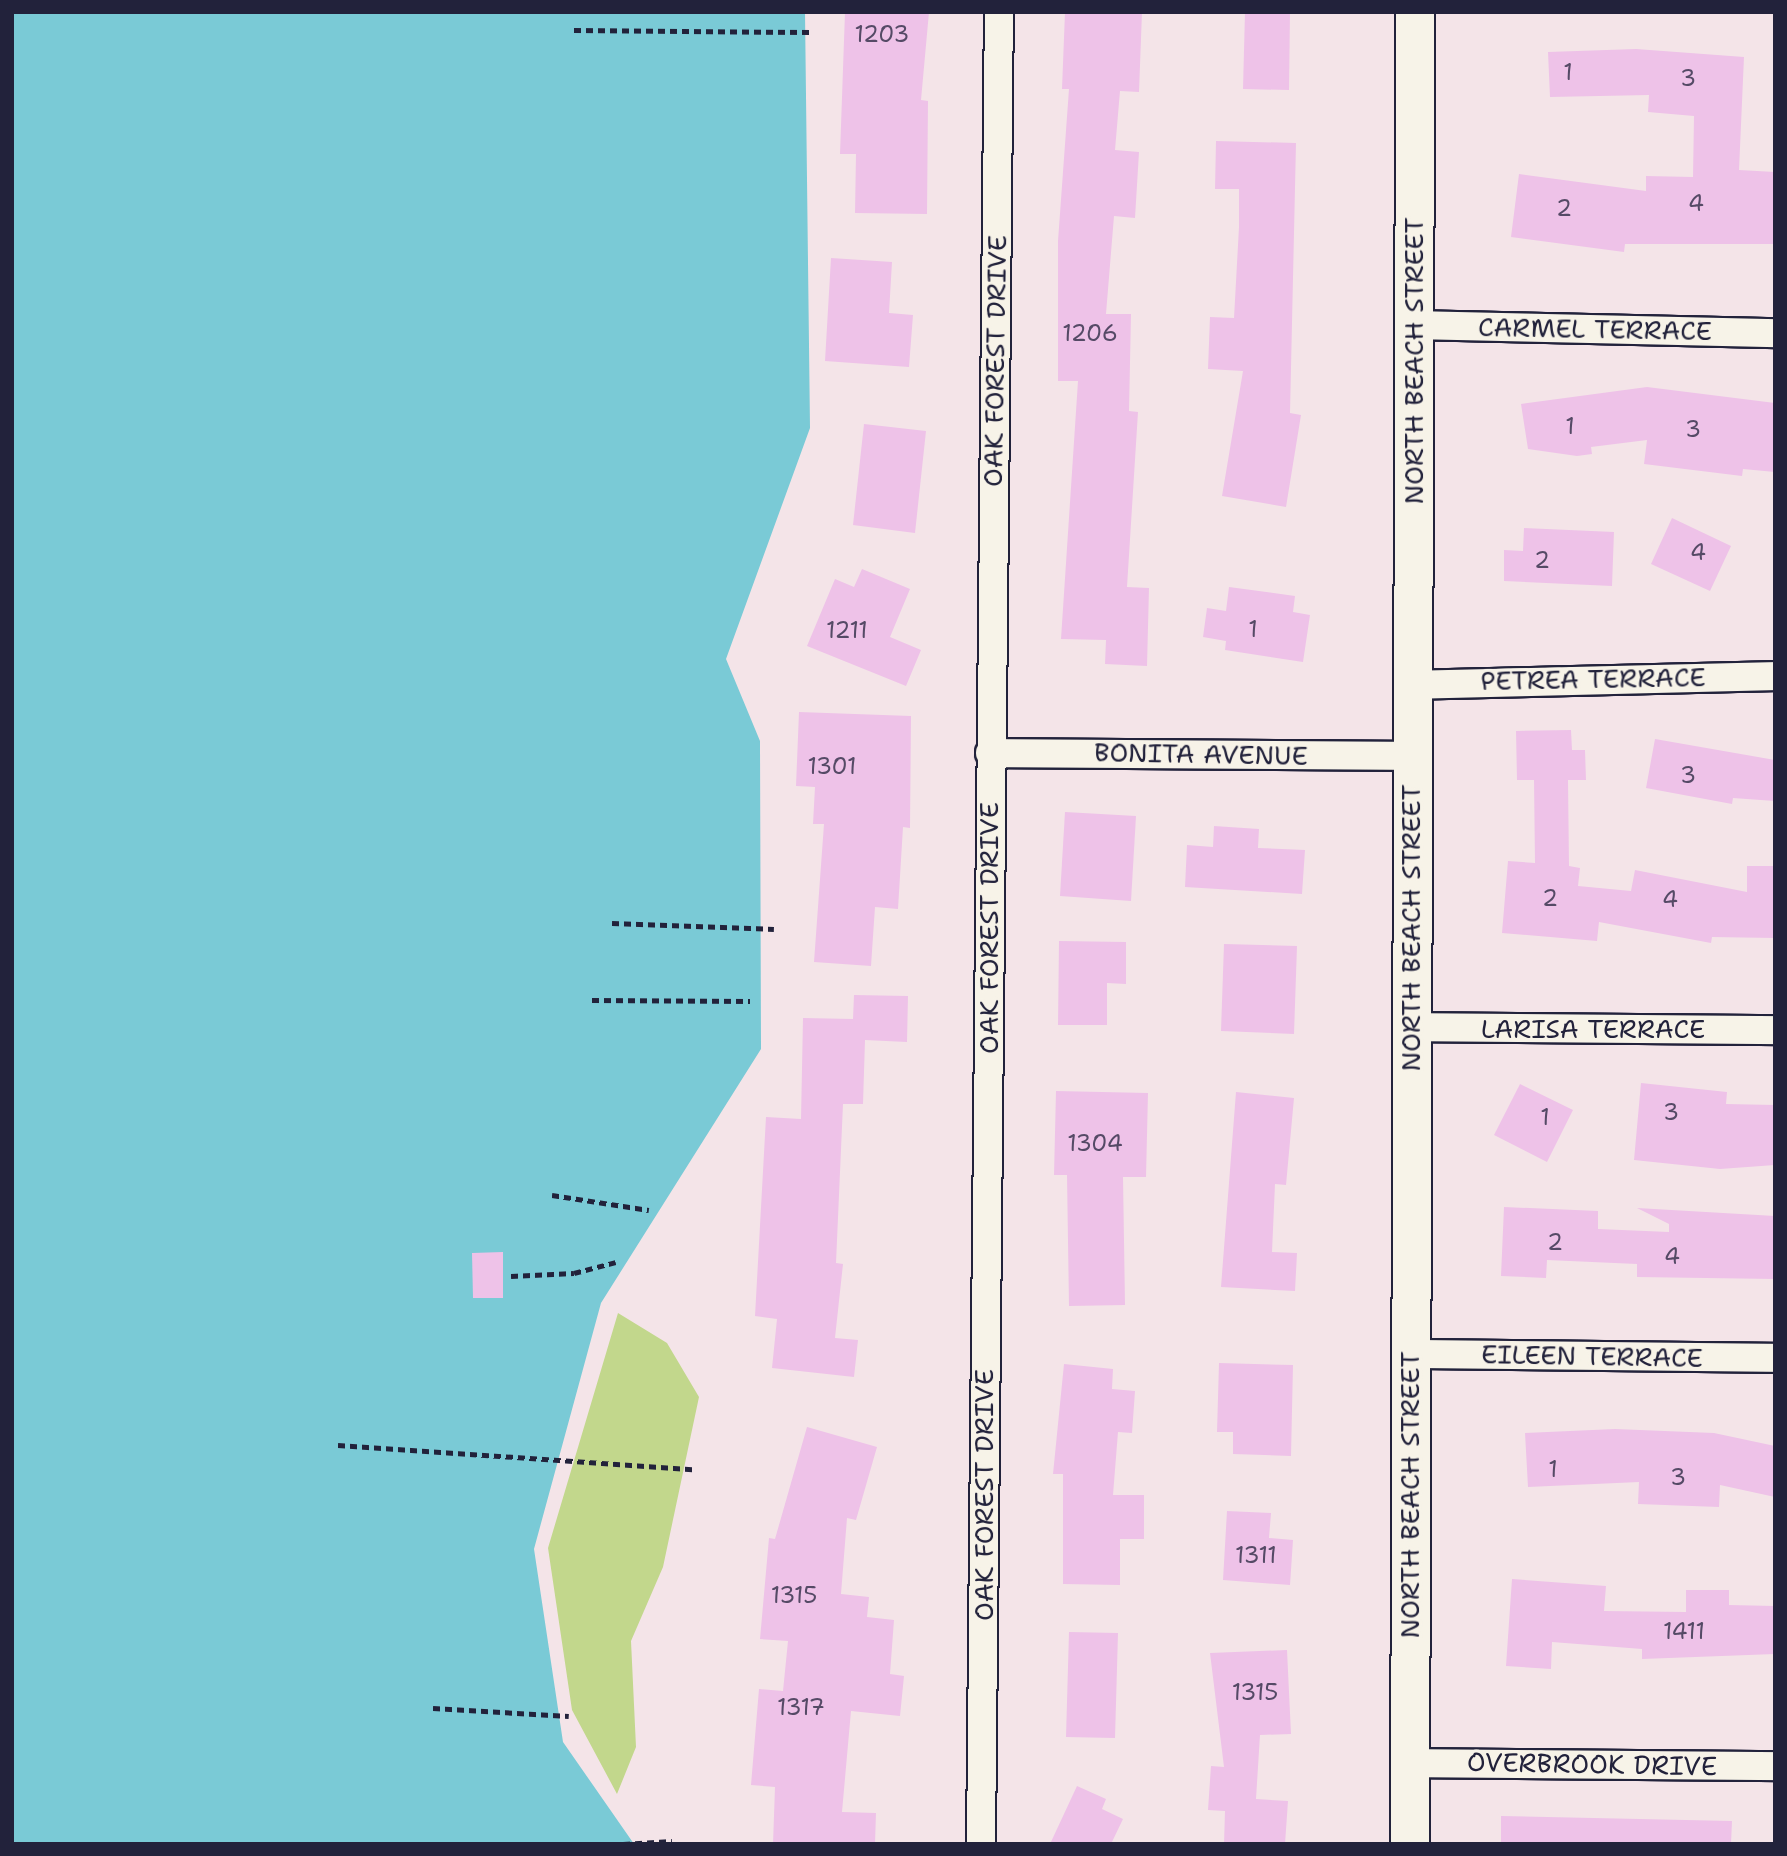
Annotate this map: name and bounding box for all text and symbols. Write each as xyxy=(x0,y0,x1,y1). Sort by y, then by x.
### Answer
house number: 1203 xyxy=(855,20,909,48)
house number: 1 xyxy=(1563,58,1573,86)
house number: 3 xyxy=(1680,64,1696,92)
house number: 4 xyxy=(1688,189,1704,217)
house number: 2 xyxy=(1556,194,1572,222)
street label: NORTH BEACH STREET xyxy=(1398,217,1430,505)
street label: OAK FOREST DRIVE xyxy=(977,235,1013,487)
street label: CARMEL TERRACE xyxy=(1478,311,1712,347)
house number: 1206 xyxy=(1062,319,1118,347)
house number: 1 xyxy=(1565,412,1575,440)
house number: 3 xyxy=(1685,415,1701,443)
house number: 4 xyxy=(1690,538,1706,566)
house number: 2 xyxy=(1534,546,1550,574)
house number: 1 xyxy=(1248,615,1258,643)
house number: 1211 xyxy=(826,616,868,644)
street label: PETREA TERRACE xyxy=(1480,661,1706,697)
street label: BONITA AVENUE xyxy=(1094,737,1308,771)
house number: 1301 xyxy=(807,752,857,780)
house number: 3 xyxy=(1680,761,1696,789)
street label: NORTH BEACH STREET xyxy=(1395,784,1427,1072)
street label: OAK FOREST DRIVE xyxy=(973,802,1005,1054)
house number: 2 xyxy=(1542,884,1558,912)
house number: 4 xyxy=(1662,885,1678,913)
street label: LARISA TERRACE xyxy=(1481,1013,1705,1045)
house number: 3 xyxy=(1663,1098,1679,1126)
house number: 1 xyxy=(1540,1103,1550,1131)
house number: 1304 xyxy=(1067,1129,1123,1157)
house number: 2 xyxy=(1547,1228,1563,1256)
house number: 4 xyxy=(1664,1242,1680,1270)
street label: EILEEN TERRACE xyxy=(1481,1338,1703,1374)
street label: NORTH BEACH STREET xyxy=(1394,1351,1426,1639)
street label: OAK FOREST DRIVE xyxy=(968,1369,1000,1621)
house number: 1 xyxy=(1548,1455,1558,1483)
house number: 3 xyxy=(1670,1463,1686,1491)
house number: 1311 xyxy=(1235,1541,1277,1569)
house number: 1315 xyxy=(771,1581,817,1609)
house number: 1411 xyxy=(1663,1617,1705,1645)
house number: 1315 xyxy=(1232,1678,1278,1706)
house number: 1317 xyxy=(777,1693,825,1721)
street label: OVERBROOK DRIVE xyxy=(1467,1746,1717,1782)

